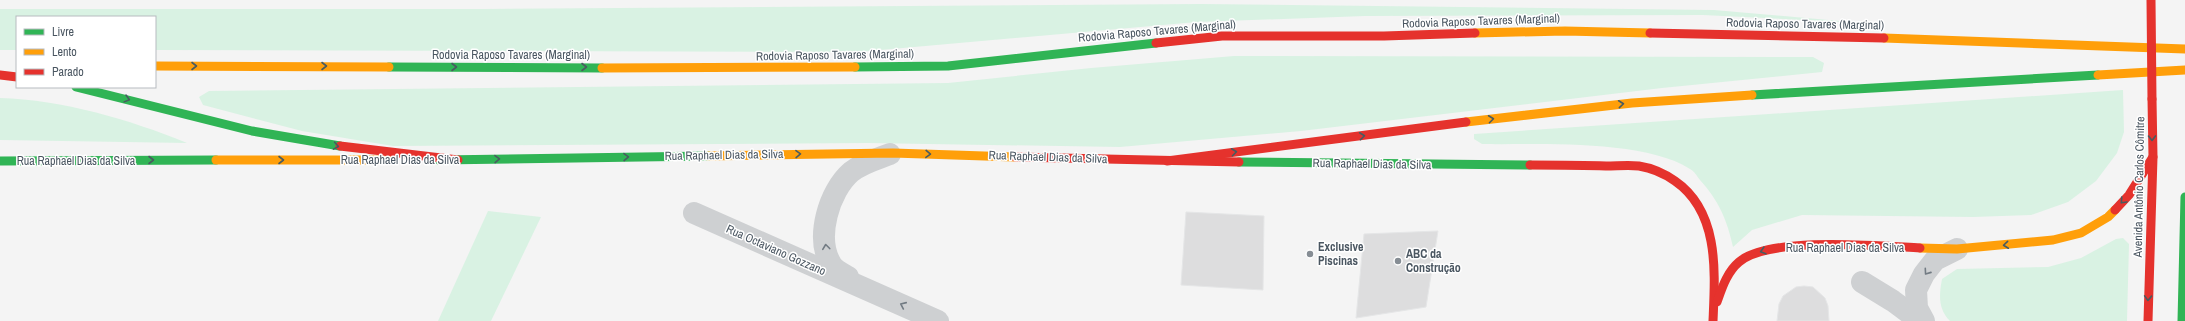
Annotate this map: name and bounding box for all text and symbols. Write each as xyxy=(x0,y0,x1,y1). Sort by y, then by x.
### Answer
street label: Rodovia Raposo Tavares (Marginal) xyxy=(1402,10,1560,32)
street label: Rodovia Raposo Tavares (Marginal) xyxy=(1726,15,1884,33)
legend xyxy=(16,16,156,88)
street label: Rodovia Raposo Tavares (Marginal) xyxy=(1078,16,1236,46)
text: Livre xyxy=(52,24,74,40)
text: Lento xyxy=(52,44,77,60)
street label: Rodovia Raposo Tavares (Marginal) xyxy=(756,46,914,64)
street label: Rodovia Raposo Tavares (Marginal) xyxy=(432,47,590,63)
one-way arrow xyxy=(191,62,197,70)
one-way arrow xyxy=(321,62,327,70)
one-way arrow xyxy=(451,63,457,71)
one-way arrow xyxy=(581,63,587,71)
text: Parado xyxy=(52,64,84,80)
one-way arrow xyxy=(124,94,131,102)
one-way arrow xyxy=(1617,100,1624,109)
one-way arrow xyxy=(1488,115,1494,124)
street label: Avenida Antônio Carlos Cômitre xyxy=(2130,116,2148,259)
one-way arrow xyxy=(1359,132,1366,141)
one-way arrow xyxy=(2148,135,2156,141)
one-way arrow xyxy=(333,141,339,150)
street label: Rua Raphael Dias da Silva xyxy=(665,146,784,164)
street label: Rua Raphael Dias da Silva xyxy=(988,147,1108,167)
one-way arrow xyxy=(1230,148,1237,157)
one-way arrow xyxy=(795,150,801,158)
one-way arrow xyxy=(925,150,931,158)
street label: Rua Raphael Dias da Silva xyxy=(341,152,460,168)
street label: Rua Raphael Dias da Silva xyxy=(17,153,136,169)
one-way arrow xyxy=(623,153,629,161)
one-way arrow xyxy=(494,155,500,163)
street label: Rua Raphael Dias da Silva xyxy=(1313,155,1432,173)
one-way arrow xyxy=(148,156,154,164)
one-way arrow xyxy=(278,156,284,164)
one-way arrow xyxy=(2120,196,2128,204)
street label: Rua Octaviano Gozzano xyxy=(724,221,828,279)
place label: Exclusive Piscinas xyxy=(1318,239,1364,269)
street label: Rua Raphael Dias da Silva xyxy=(1786,240,1905,256)
one-way arrow xyxy=(2003,241,2009,250)
one-way arrow xyxy=(822,244,831,250)
place label: ABC da Construção xyxy=(1406,246,1461,276)
one-way arrow xyxy=(1760,246,1767,255)
marker: Exclusive Piscinas xyxy=(1305,249,1315,259)
marker: ABC da Construção xyxy=(1393,256,1403,266)
one-way arrow xyxy=(1925,267,1932,274)
one-way arrow xyxy=(2144,295,2153,301)
one-way arrow xyxy=(899,302,907,310)

